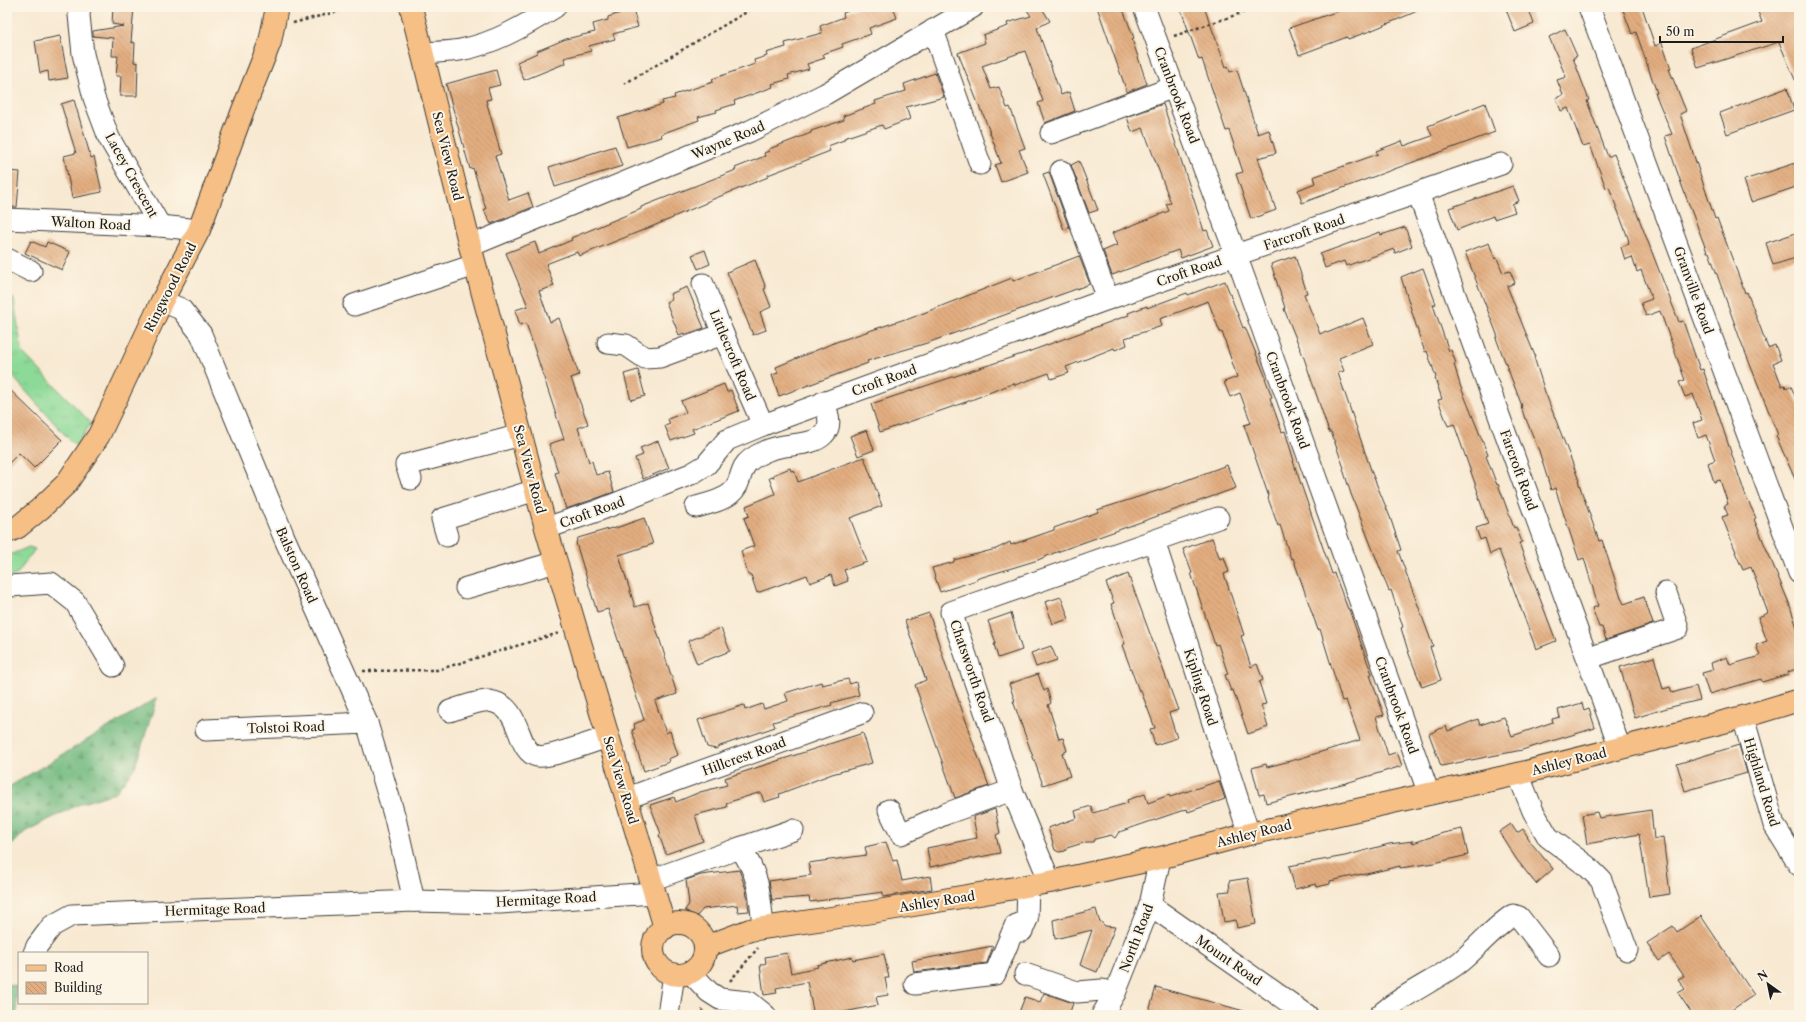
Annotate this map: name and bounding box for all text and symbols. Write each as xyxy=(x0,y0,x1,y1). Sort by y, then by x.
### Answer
scale bar xyxy=(1660,18,1783,44)
text: 50 m xyxy=(1666,24,1695,39)
street label: Cranbrook Road xyxy=(1151,44,1203,146)
street label: Sea View Road xyxy=(429,110,467,202)
street label: Wayne Road xyxy=(688,117,767,163)
street label: Lacey Crescent xyxy=(102,130,162,221)
street label: Farcroft Road xyxy=(1261,211,1347,253)
street label: Walton Road xyxy=(50,213,131,233)
street label: Ringwood Road xyxy=(141,239,199,334)
street label: Granville Road xyxy=(1671,244,1717,336)
street label: Croft Road xyxy=(1154,252,1224,290)
street label: Littlecroft Road xyxy=(707,307,759,403)
street label: Cranbrook Road xyxy=(1263,349,1313,451)
street label: Croft Road xyxy=(849,361,919,399)
street label: Sea View Road xyxy=(510,423,550,515)
street label: Farcroft Road xyxy=(1497,427,1541,513)
street label: Croft Road xyxy=(557,493,627,531)
street label: Balston Road xyxy=(273,524,321,606)
street label: Chatsworth Road xyxy=(947,618,997,724)
street label: Kipling Road xyxy=(1181,646,1221,728)
street label: Cranbrook Road xyxy=(1372,654,1422,756)
street label: Tolstoi Road xyxy=(247,718,325,736)
street label: Hillcrest Road xyxy=(700,733,788,779)
street label: Sea View Road xyxy=(600,734,642,826)
street label: Highland Road xyxy=(1741,735,1783,829)
street label: Ashley Road xyxy=(1529,744,1608,778)
street label: Ashley Road xyxy=(1214,816,1293,850)
street label: Ashley Road xyxy=(897,887,976,915)
street label: Hermitage Road xyxy=(495,888,597,910)
street label: Hermitage Road xyxy=(164,899,266,919)
street label: North Road xyxy=(1116,901,1156,975)
street label: Mount Road xyxy=(1193,931,1265,989)
legend xyxy=(18,952,148,1004)
text: Road xyxy=(54,960,84,975)
north arrow xyxy=(1748,964,1788,1004)
text: N xyxy=(1755,967,1771,984)
text: Building xyxy=(54,980,102,995)

